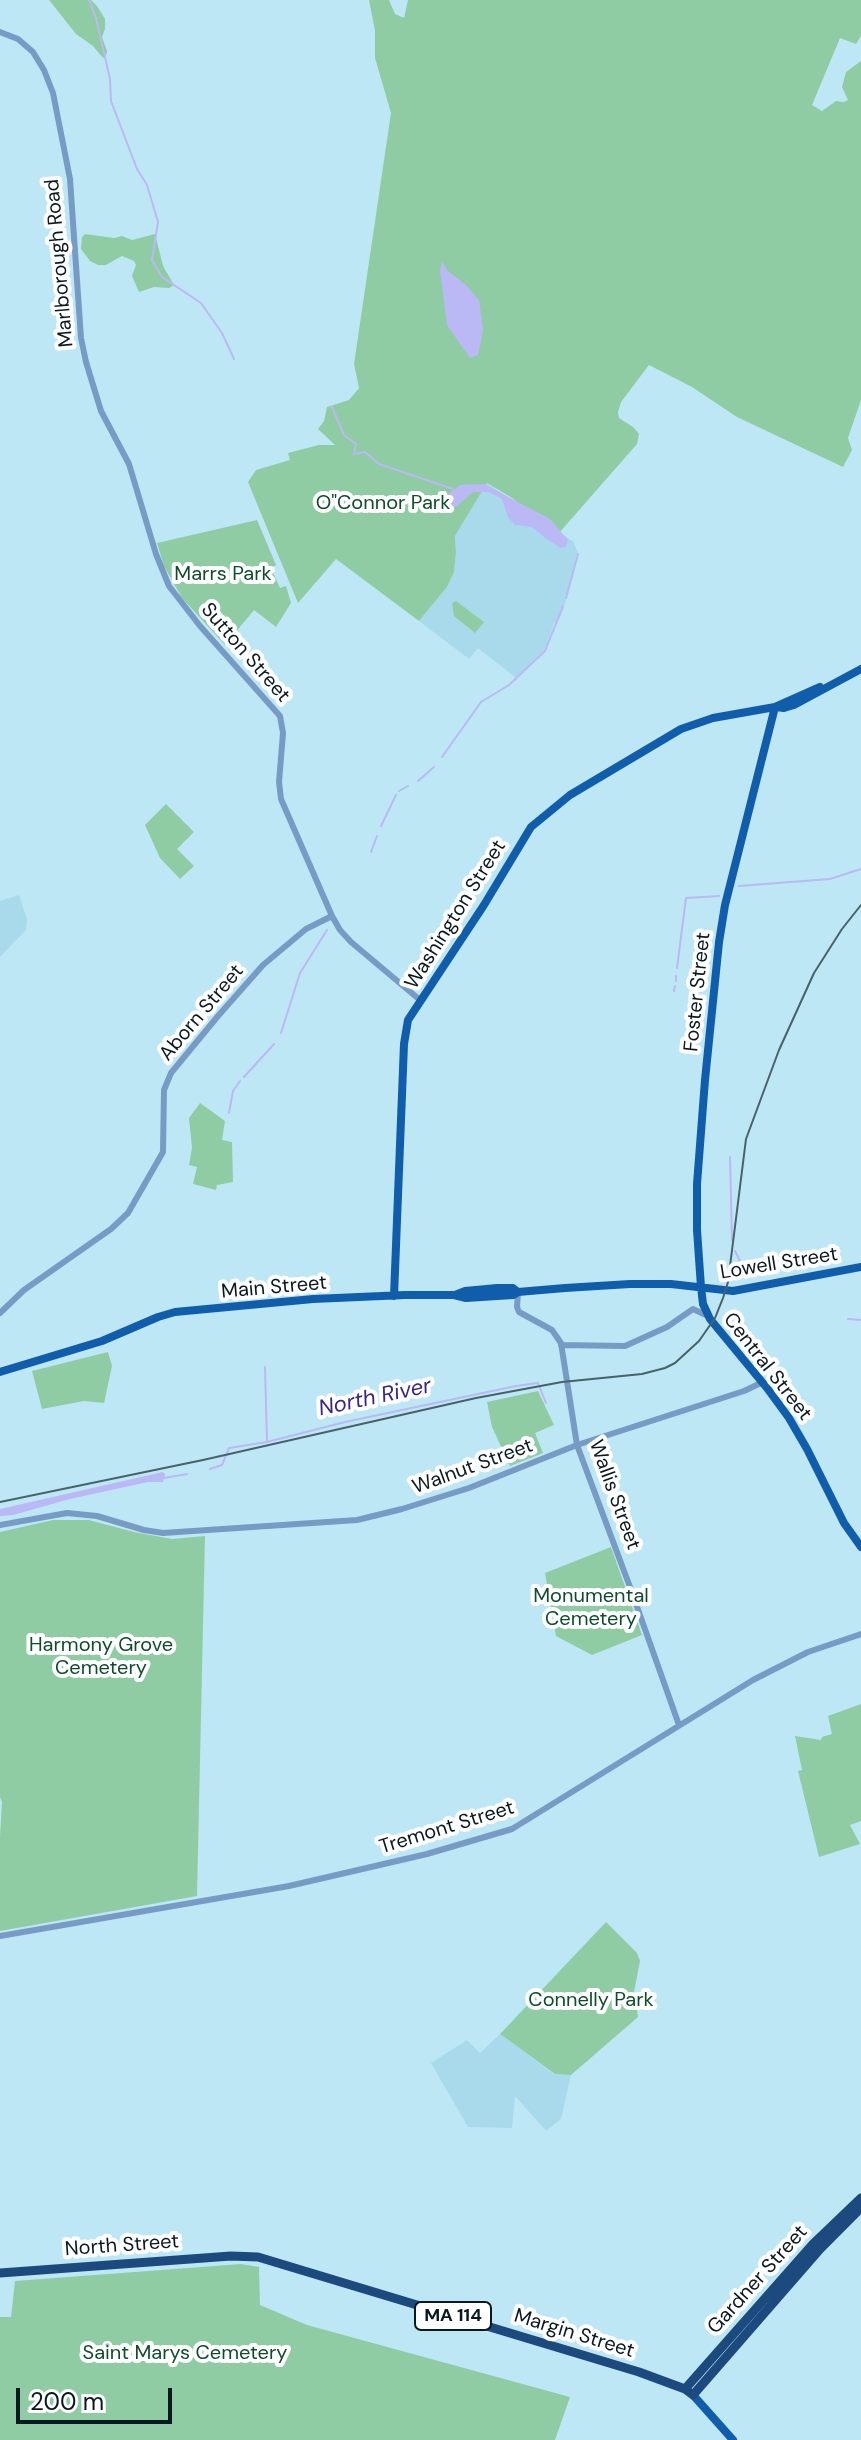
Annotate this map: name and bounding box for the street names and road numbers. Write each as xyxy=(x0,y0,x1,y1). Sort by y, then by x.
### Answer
street label: Marlborough Road xyxy=(41,178,79,348)
street label: Sutton Street xyxy=(195,598,295,708)
street label: Washington Street xyxy=(400,836,512,994)
street label: Foster Street xyxy=(680,931,716,1053)
street label: Aborn Street xyxy=(155,960,249,1066)
street label: Lowell Street xyxy=(718,1243,840,1285)
street label: Main Street xyxy=(220,1271,328,1305)
street label: Central Street xyxy=(718,1308,816,1426)
street label: Walnut Street xyxy=(409,1434,537,1500)
street label: Wallis Street xyxy=(583,1437,645,1553)
street label: Tremont Street xyxy=(377,1796,517,1860)
street label: Gardner Street xyxy=(703,2221,813,2339)
street label: North Street xyxy=(64,2230,180,2262)
road number: MA 114 xyxy=(415,2302,491,2330)
street label: Margin Street xyxy=(511,2304,637,2364)

